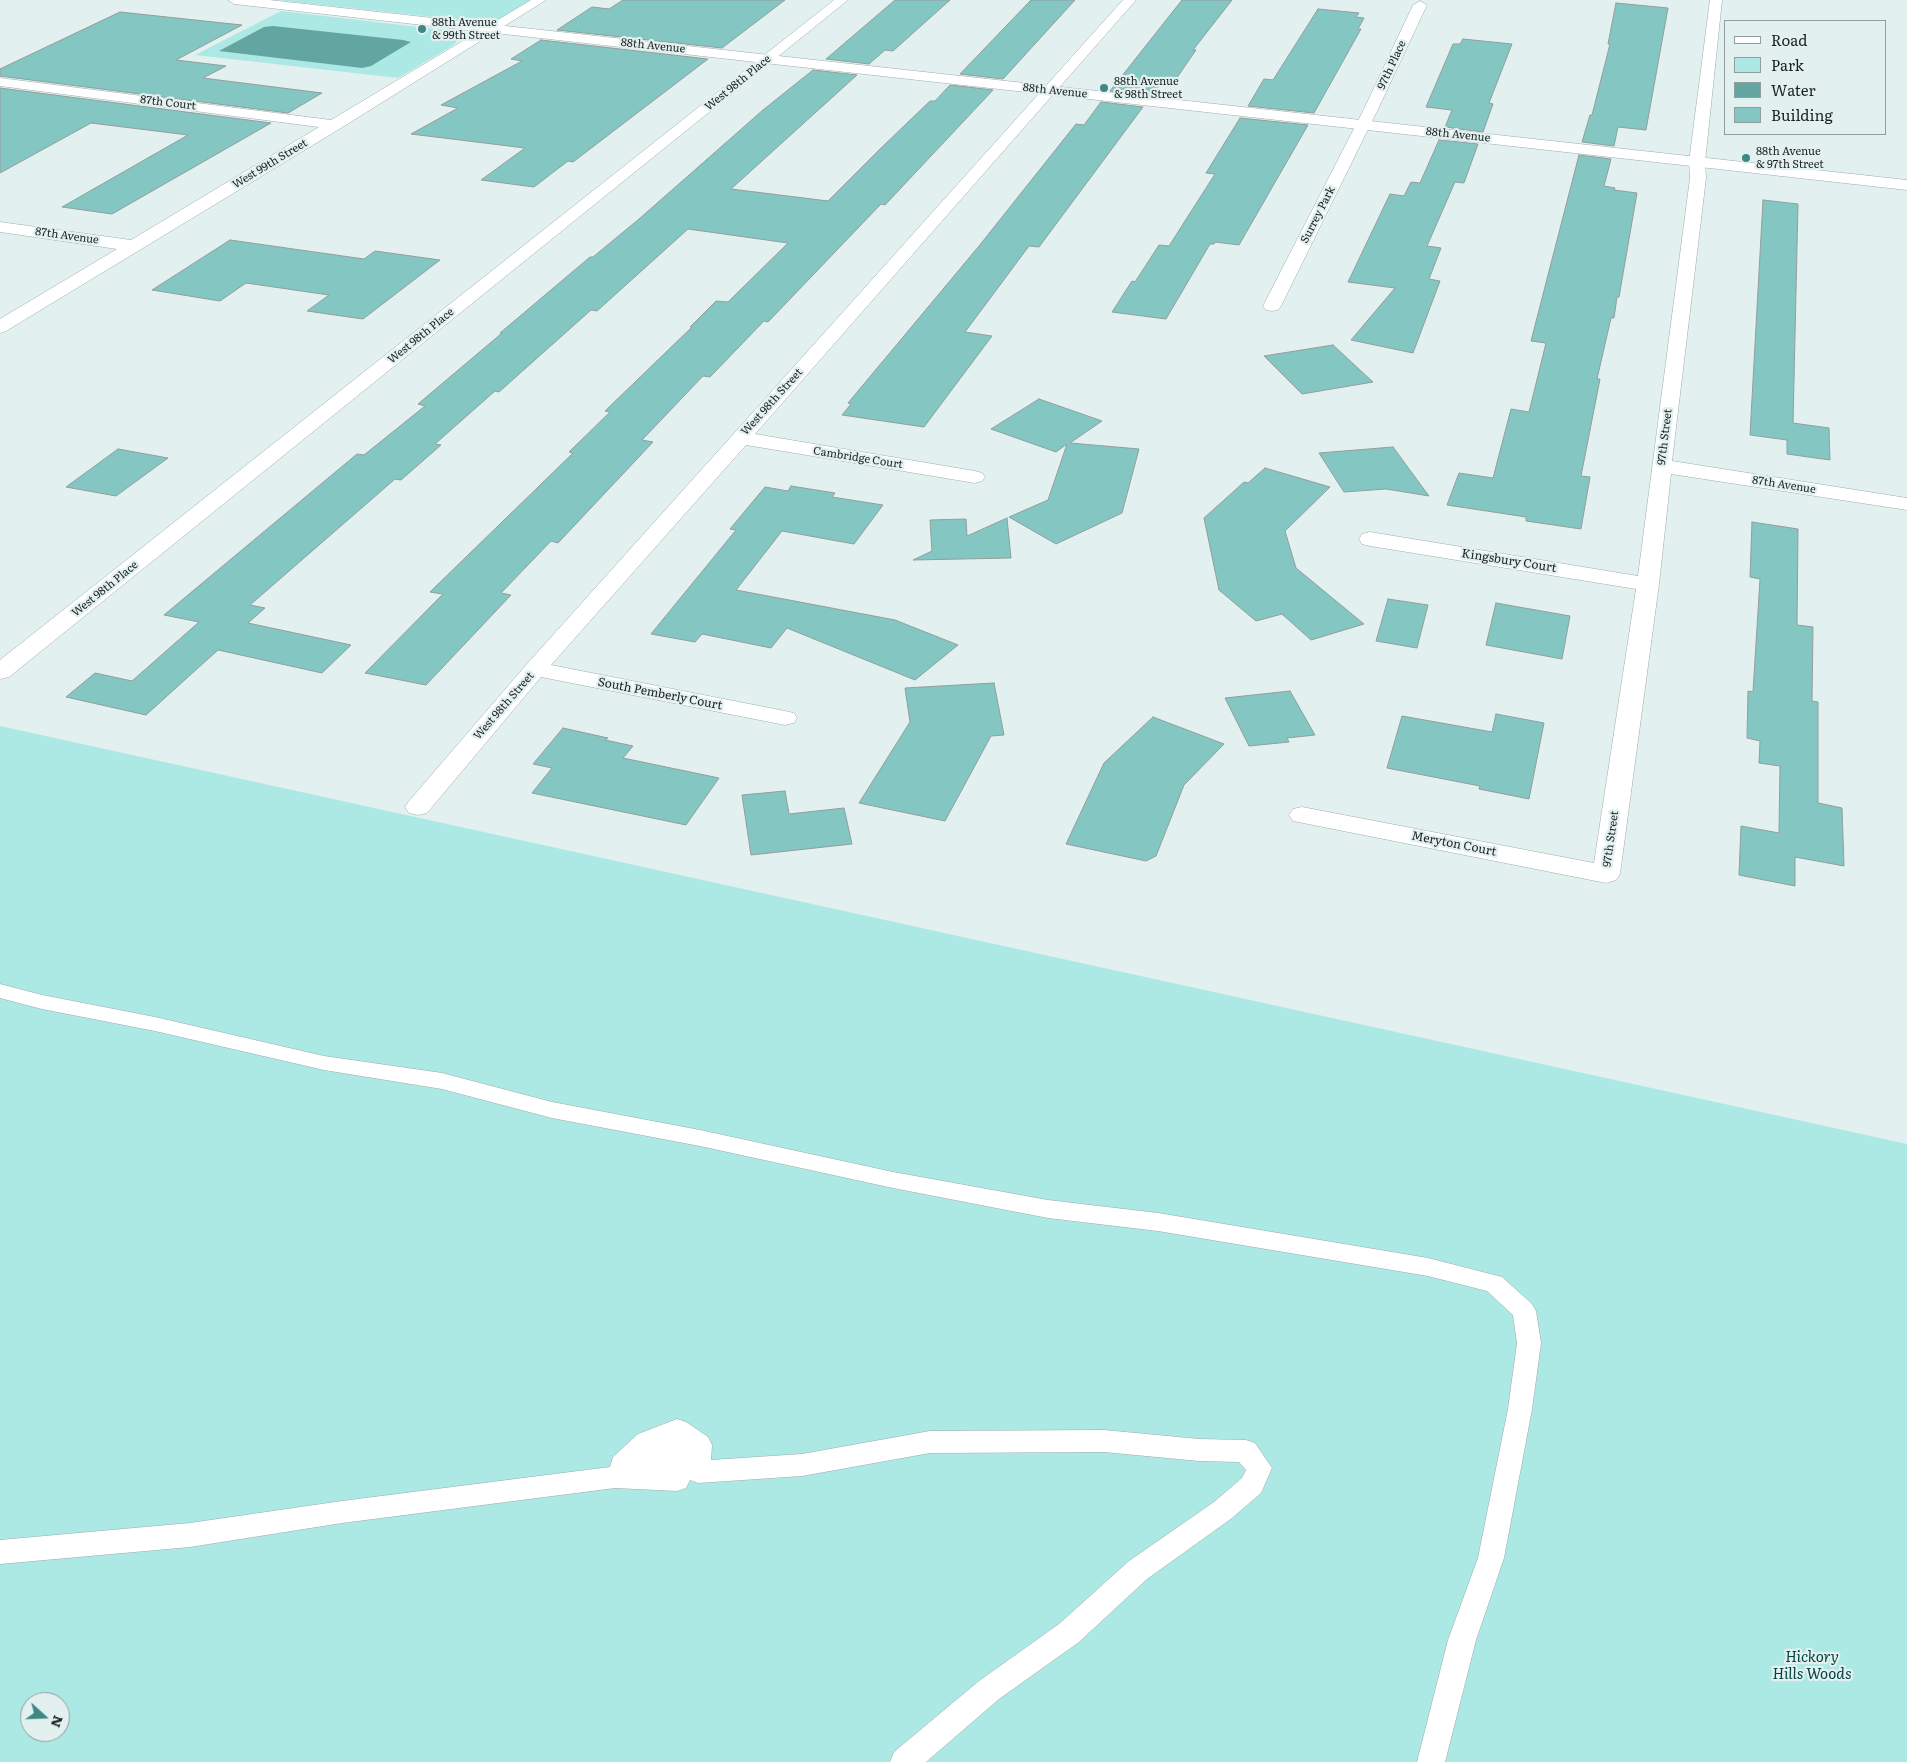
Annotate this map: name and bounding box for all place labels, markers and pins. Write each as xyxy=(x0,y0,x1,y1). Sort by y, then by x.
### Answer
place label: 88th Avenue & 99th Street xyxy=(432,16,500,42)
marker: 88th Avenue & 99th Street xyxy=(416,23,428,35)
place label: 88th Avenue & 98th Street xyxy=(1114,75,1182,101)
marker: 88th Avenue & 98th Street xyxy=(1098,82,1110,94)
place label: 88th Avenue & 97th Street xyxy=(1756,145,1824,171)
marker: 88th Avenue & 97th Street xyxy=(1740,152,1752,164)

